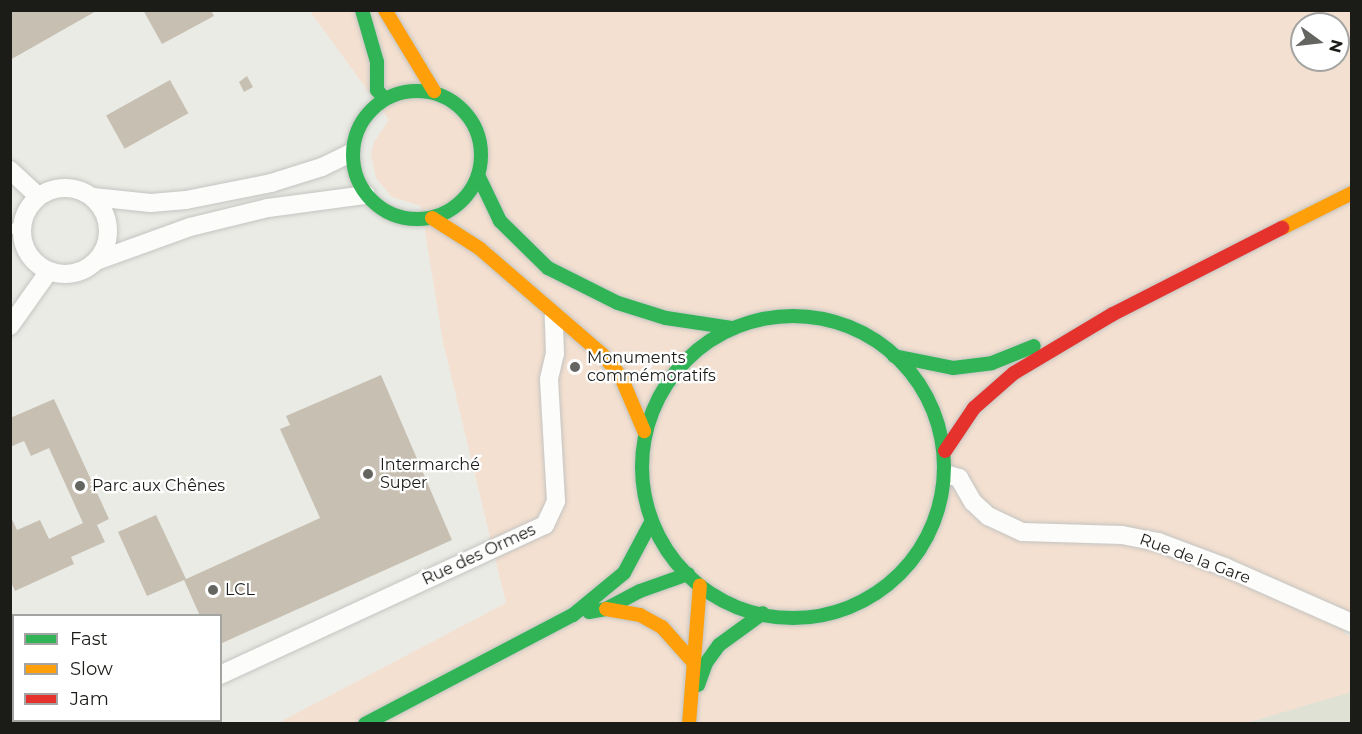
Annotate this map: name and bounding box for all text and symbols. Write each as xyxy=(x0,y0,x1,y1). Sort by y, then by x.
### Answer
north arrow xyxy=(1290,12,1350,72)
text: N xyxy=(1325,38,1347,55)
place label: Monuments commémoratifs xyxy=(587,348,716,386)
marker: Monuments commémoratifs xyxy=(568,360,582,374)
place label: Intermarché Super xyxy=(380,455,480,493)
marker: Intermarché Super xyxy=(361,467,375,481)
place label: Parc aux Chênes xyxy=(92,476,225,496)
marker: Parc aux Chênes xyxy=(73,479,87,493)
street label: Rue des Ormes xyxy=(419,520,539,590)
street label: Rue de la Gare xyxy=(1137,530,1253,588)
place label: LCL xyxy=(225,580,255,600)
marker: LCL xyxy=(206,583,220,597)
legend xyxy=(12,614,222,722)
text: Fast xyxy=(70,628,108,650)
text: Slow xyxy=(70,658,113,680)
text: Jam xyxy=(70,688,109,710)

